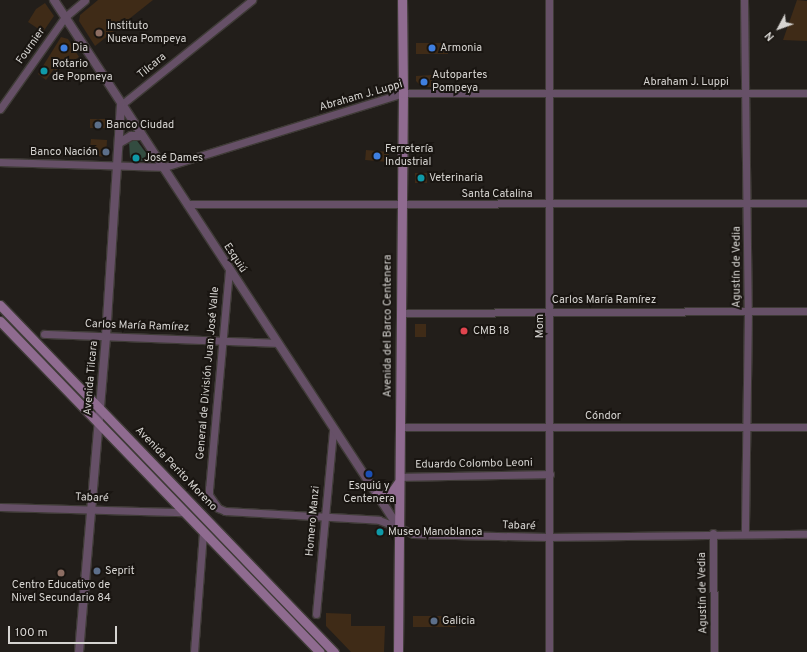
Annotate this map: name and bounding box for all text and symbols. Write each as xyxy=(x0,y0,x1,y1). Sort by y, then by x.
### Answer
north arrow xyxy=(759,8,799,48)
place label: Instituto Nueva Pompeya xyxy=(107,20,186,46)
street label: Fournier xyxy=(14,25,48,67)
marker: Instituto Nueva Pompeya xyxy=(94,28,104,38)
text: N xyxy=(762,28,778,43)
place label: Dia xyxy=(72,41,88,55)
place label: Armonia xyxy=(440,41,482,55)
marker: Dia xyxy=(59,43,69,53)
marker: Armonia xyxy=(427,43,437,53)
street label: Tilcara xyxy=(135,50,169,82)
place label: Rotario de Popmeya xyxy=(52,58,112,84)
marker: Rotario de Popmeya xyxy=(39,66,49,76)
place label: Autopartes Pompeya xyxy=(432,69,487,95)
street label: Abraham J. Luppi xyxy=(643,75,729,89)
marker: Autopartes Pompeya xyxy=(419,77,429,87)
street label: Abraham J. Luppi xyxy=(318,78,404,114)
place label: Banco Ciudad xyxy=(106,118,174,132)
marker: Banco Ciudad xyxy=(93,120,103,130)
place label: Ferretería Industrial xyxy=(385,143,433,169)
place label: Banco Nación xyxy=(30,145,98,159)
marker: Banco Nación xyxy=(101,147,111,157)
place label: José Dames xyxy=(144,151,203,165)
marker: Ferretería Industrial xyxy=(372,151,382,161)
marker: José Dames xyxy=(131,153,141,163)
place label: Veterinaria xyxy=(429,171,483,185)
marker: Veterinaria xyxy=(416,173,426,183)
street label: Santa Catalina xyxy=(461,187,533,201)
street label: Agustín de Vedia xyxy=(730,226,744,308)
street label: Esquiú xyxy=(221,241,249,275)
street label: Avenida del Barco Centenera xyxy=(381,255,395,397)
street label: General de División Juan José Valle xyxy=(194,286,222,460)
street label: Carlos María Ramírez xyxy=(552,293,656,307)
street label: Mom xyxy=(533,314,547,338)
street label: Carlos María Ramírez xyxy=(85,318,189,334)
place label: CMB 18 xyxy=(473,324,509,338)
marker: CMB 18 xyxy=(458,325,470,337)
street label: Avenida Tilcara xyxy=(81,340,101,416)
street label: Cóndor xyxy=(585,409,621,423)
street label: Avenida Perito Moreno xyxy=(132,424,220,514)
street label: Eduardo Colombo Leoni xyxy=(415,456,533,472)
marker: Esquiú y Centenera xyxy=(364,469,374,479)
place label: Esquiú y Centenera xyxy=(343,480,395,506)
street label: Homero Manzi xyxy=(303,485,323,557)
street label: Tabaré xyxy=(75,491,109,505)
street label: Tabaré xyxy=(502,519,536,533)
place label: Museo Manoblanca xyxy=(388,525,482,539)
marker: Museo Manoblanca xyxy=(375,527,385,537)
street label: Agustín de Vedia xyxy=(696,552,710,634)
place label: Seprit xyxy=(105,564,135,578)
marker: Seprit xyxy=(92,566,102,576)
marker: Centro Educativo de Nivel Secundario 84 xyxy=(56,568,66,578)
place label: Centro Educativo de Nivel Secundario 84 xyxy=(11,579,111,605)
place label: Galicia xyxy=(442,614,475,628)
marker: Galicia xyxy=(429,616,439,626)
scale bar xyxy=(10,618,119,644)
text: 100 m xyxy=(15,625,48,641)

